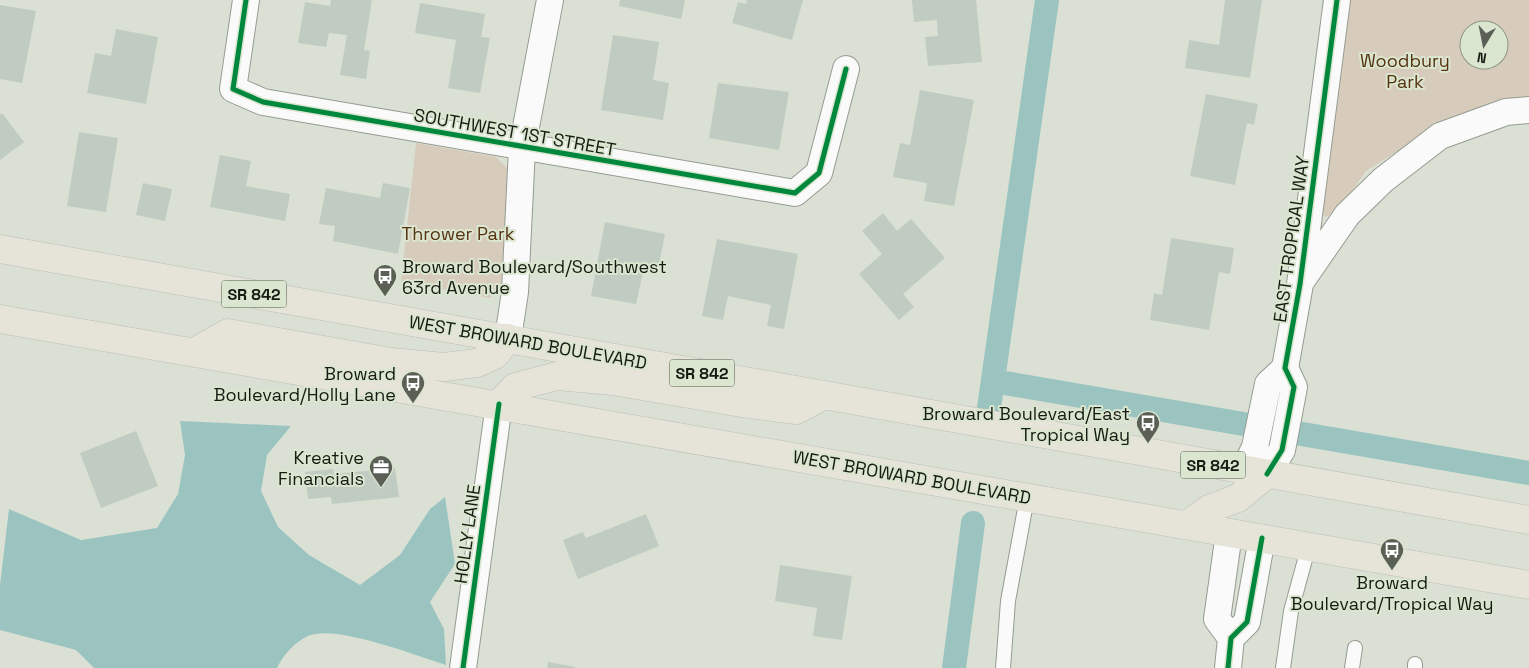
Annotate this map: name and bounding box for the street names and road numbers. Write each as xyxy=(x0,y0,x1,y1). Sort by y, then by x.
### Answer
street label: SOUTHWEST 1ST STREET xyxy=(412,103,618,161)
street label: EAST TROPICAL WAY xyxy=(1268,154,1314,324)
road number: SR 842 xyxy=(222,280,286,308)
street label: WEST BROWARD BOULEVARD xyxy=(407,310,649,374)
road number: SR 842 xyxy=(670,359,734,386)
street label: WEST BROWARD BOULEVARD xyxy=(791,445,1033,509)
road number: SR 842 xyxy=(1180,452,1246,478)
street label: HOLLY LANE xyxy=(449,483,485,585)

